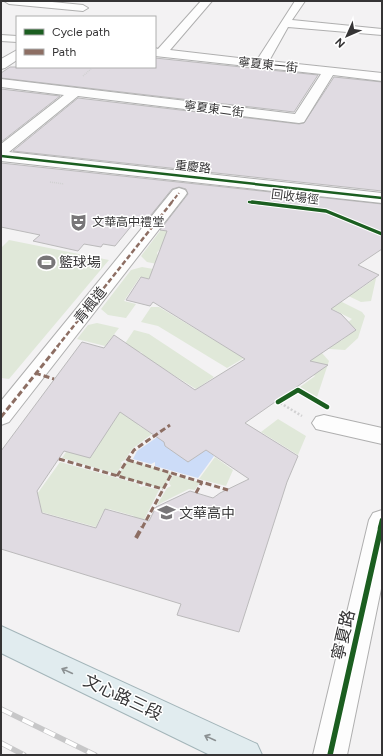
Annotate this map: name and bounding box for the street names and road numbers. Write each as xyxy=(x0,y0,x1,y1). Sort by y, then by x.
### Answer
street label: 寧夏東一街 xyxy=(237,55,299,75)
street label: 寧夏東二街 xyxy=(183,98,245,120)
street label: 重慶路 xyxy=(174,158,212,176)
street label: 回收場徑 xyxy=(270,187,320,207)
street label: 青楓道 xyxy=(71,284,110,327)
street label: 寧夏路 xyxy=(328,608,358,662)
street label: 文心路三段 xyxy=(80,670,166,724)

